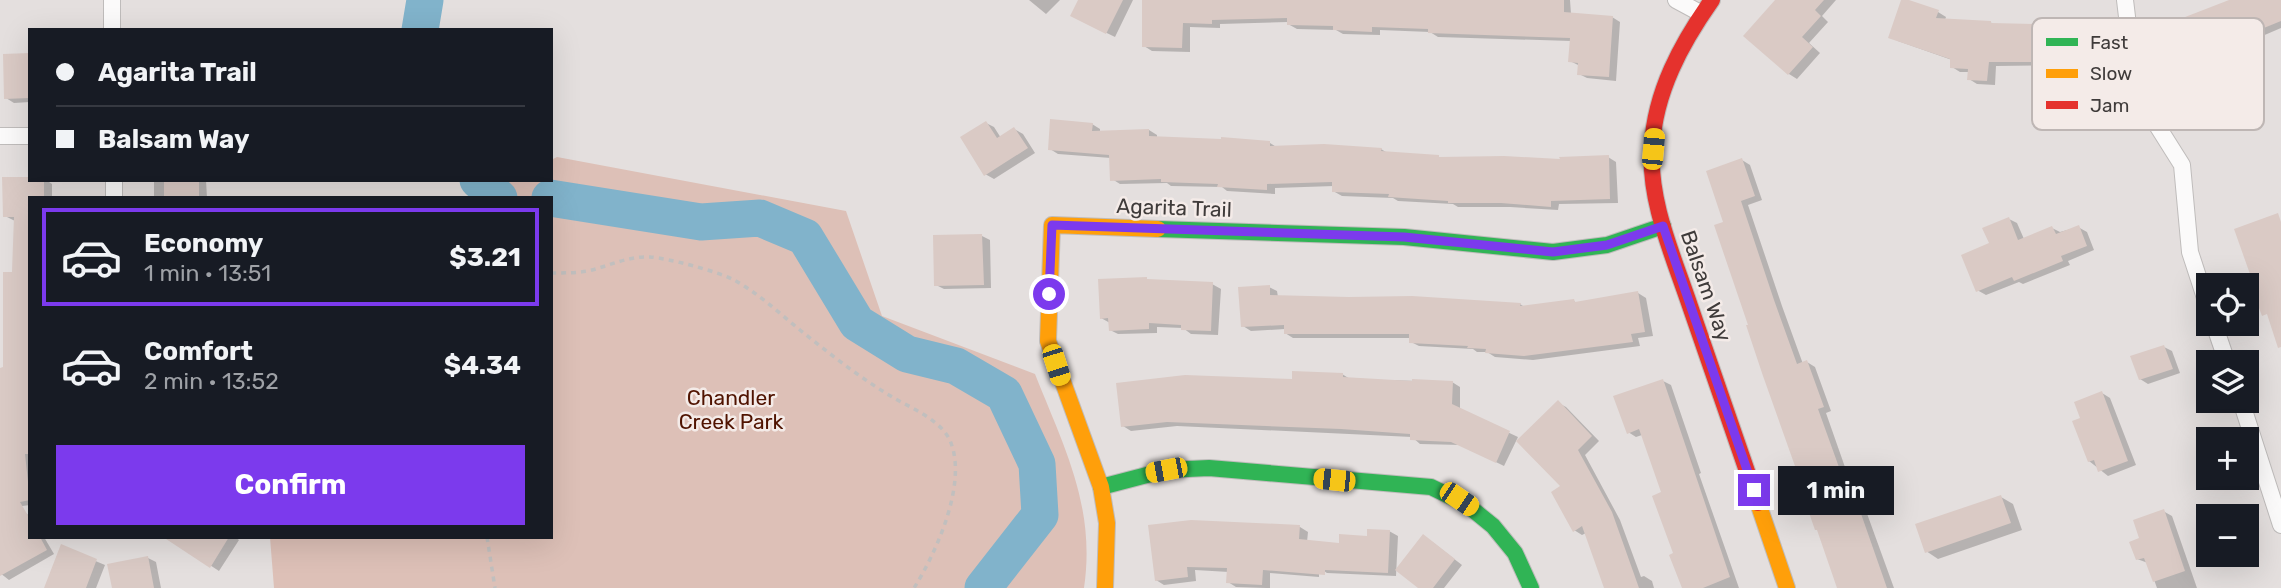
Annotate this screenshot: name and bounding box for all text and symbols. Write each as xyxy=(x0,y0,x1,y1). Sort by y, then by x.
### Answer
legend xyxy=(2032,18,2264,130)
text: Fast xyxy=(2090,31,2129,54)
text: Agarita Trail xyxy=(98,57,257,88)
text: Slow xyxy=(2090,62,2132,85)
text: Jam xyxy=(2090,94,2129,117)
text: Balsam Way xyxy=(98,124,249,155)
car xyxy=(1641,127,1666,171)
street label: Agarita Trail xyxy=(1116,193,1232,222)
icon: car xyxy=(60,226,123,289)
street label: Balsam Way xyxy=(1676,227,1737,345)
text: Economy xyxy=(144,228,263,259)
text: $3.21 xyxy=(449,242,521,273)
text: 1 min · 13:51 xyxy=(144,259,271,287)
map controls xyxy=(2196,273,2259,567)
button: locate xyxy=(2196,273,2259,336)
route start xyxy=(1033,278,1065,310)
icon: car xyxy=(60,334,123,397)
text: Comfort xyxy=(144,336,253,367)
car xyxy=(1040,342,1073,388)
text: $4.34 xyxy=(444,350,521,381)
button: layers xyxy=(2196,350,2259,413)
text: 2 min · 13:52 xyxy=(144,367,279,395)
park label: Chandler Creek Park xyxy=(679,385,784,434)
button: + xyxy=(2196,427,2259,490)
button: Confirm xyxy=(56,445,525,525)
car xyxy=(1144,456,1189,484)
callout: 1 min xyxy=(1778,466,1894,514)
car xyxy=(1313,467,1356,493)
route end xyxy=(1738,474,1770,506)
text: 1 min xyxy=(1807,476,1865,504)
car xyxy=(1436,479,1483,519)
button: − xyxy=(2196,504,2259,567)

